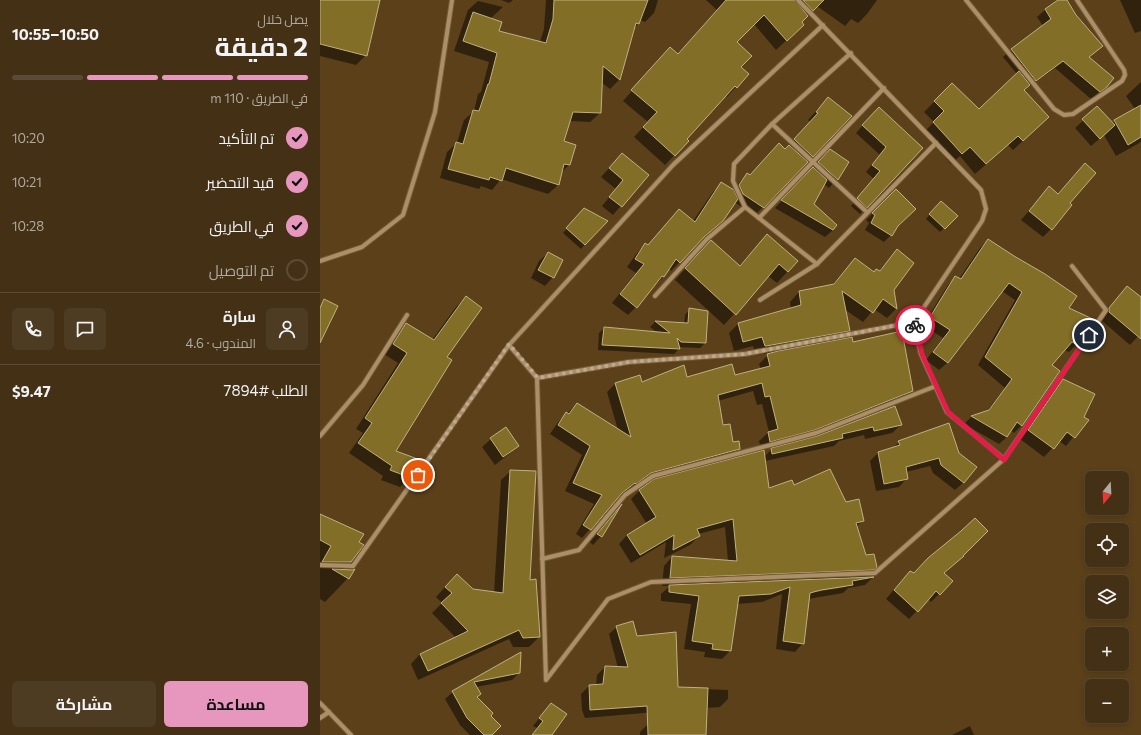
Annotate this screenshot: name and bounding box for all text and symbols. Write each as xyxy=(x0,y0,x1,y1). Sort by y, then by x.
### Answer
text: يصل خلال xyxy=(257,11,308,27)
text: 10:50–10:55 xyxy=(12,25,99,43)
text: 2 دقيقة xyxy=(215,30,308,61)
text: في الطريق · 110 m xyxy=(210,90,308,106)
icon: check xyxy=(286,127,308,149)
text: تم التأكيد xyxy=(218,129,274,147)
text: 10:20 xyxy=(12,130,45,146)
icon: check xyxy=(286,171,308,193)
text: قيد التحضير xyxy=(206,173,274,191)
text: 10:21 xyxy=(12,174,42,190)
icon: check xyxy=(286,215,308,237)
text: في الطريق xyxy=(209,217,274,235)
text: 10:28 xyxy=(12,218,44,234)
text: تم التوصيل xyxy=(209,261,274,279)
courier xyxy=(895,305,935,345)
text: سارة xyxy=(223,307,256,325)
button: phone xyxy=(12,308,54,350)
button: chat xyxy=(64,308,106,350)
button: person xyxy=(266,308,308,350)
icon: bike xyxy=(904,314,926,336)
pin xyxy=(1072,318,1106,352)
icon: home xyxy=(1078,324,1100,346)
text: المندوب · 4.6 xyxy=(186,335,256,351)
text: الطلب #7894 xyxy=(224,381,308,399)
text: $9.47 xyxy=(12,382,51,400)
pin xyxy=(401,458,435,492)
icon: bag xyxy=(407,464,429,486)
north arrow xyxy=(1085,471,1129,515)
map controls xyxy=(1085,471,1129,723)
button: locate xyxy=(1085,523,1129,567)
button: layers xyxy=(1085,575,1129,619)
button: + xyxy=(1085,627,1129,671)
button: − xyxy=(1085,679,1129,723)
button: مشاركة xyxy=(12,681,156,727)
button: مساعدة xyxy=(164,681,308,727)

